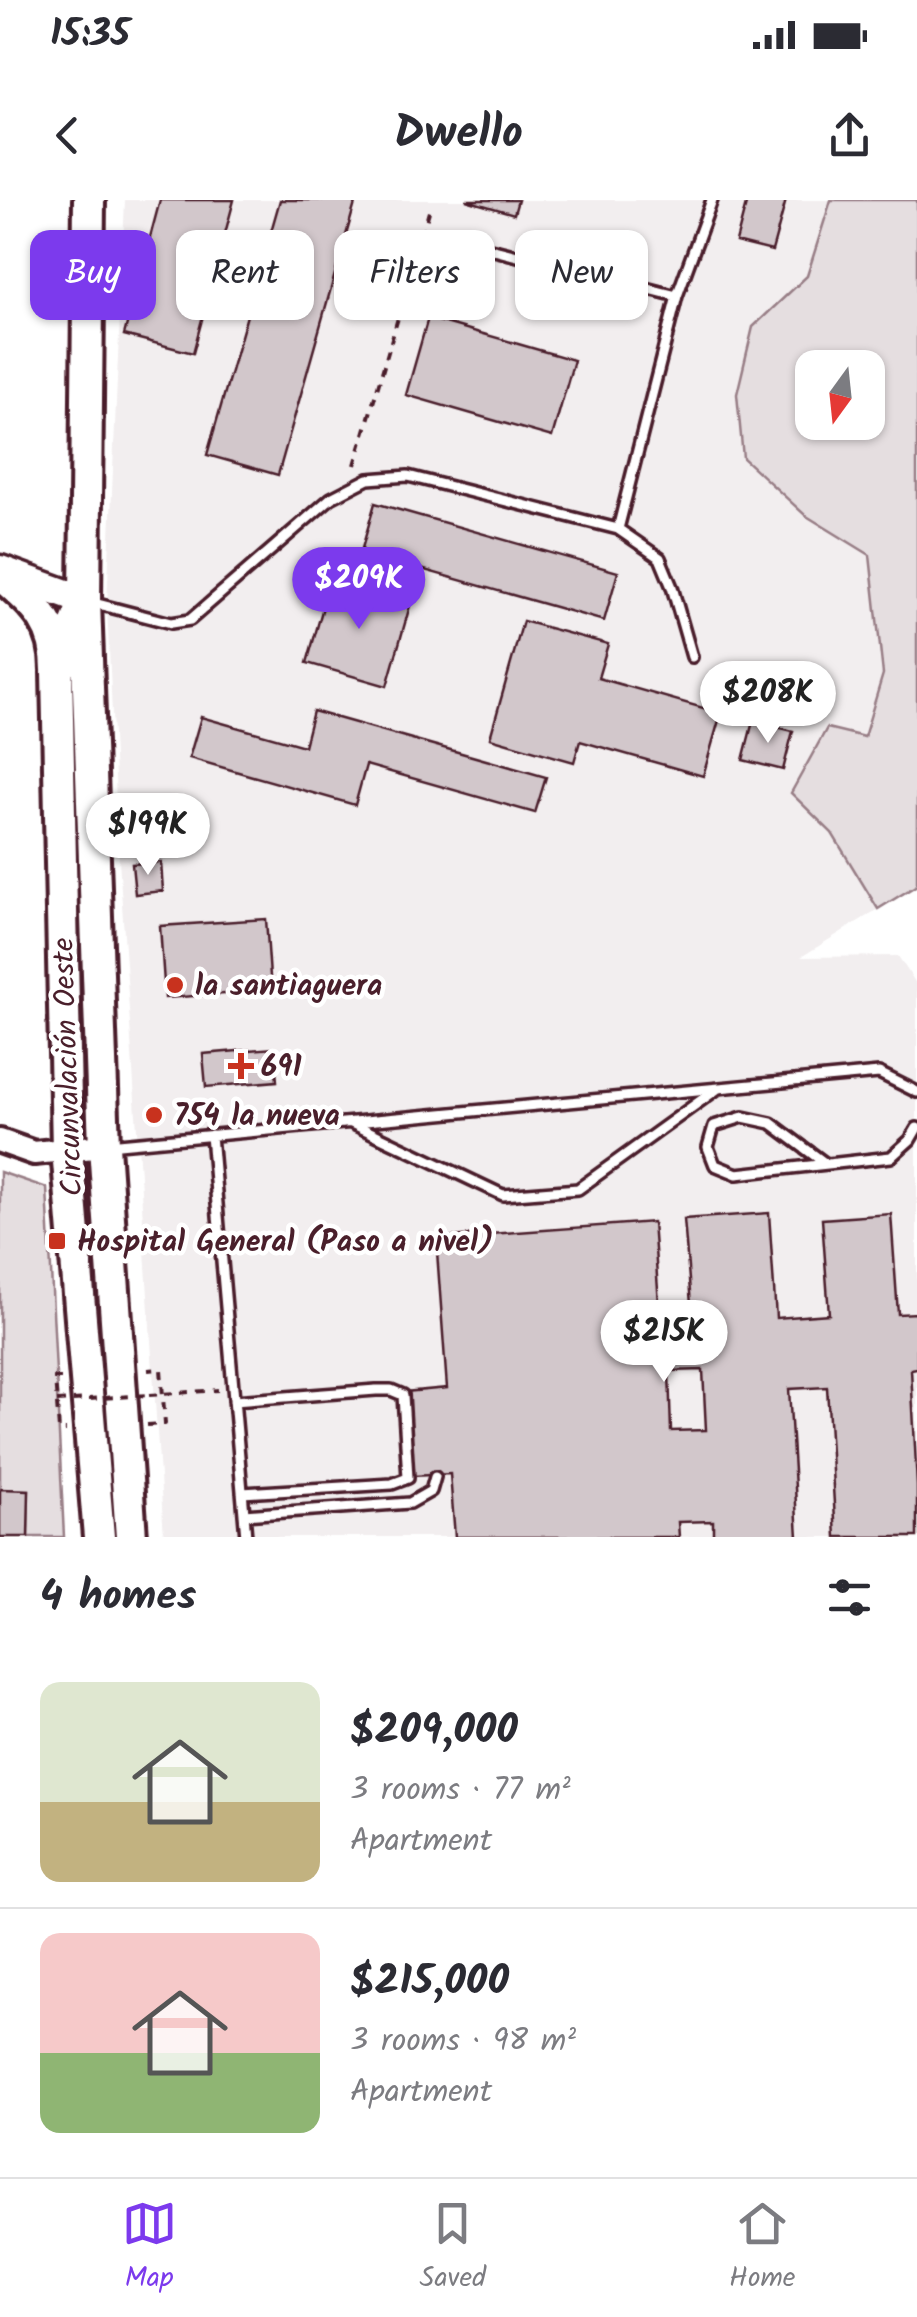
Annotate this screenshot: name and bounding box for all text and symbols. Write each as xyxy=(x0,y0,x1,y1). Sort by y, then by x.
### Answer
text: 15:35 xyxy=(50,5,130,65)
text: Dwello xyxy=(394,99,523,171)
icon: back xyxy=(40,108,95,163)
icon: share xyxy=(822,108,877,163)
chip: Buy xyxy=(30,230,156,320)
chip: Rent xyxy=(176,230,314,320)
chip: Filters xyxy=(334,230,495,320)
chip: New xyxy=(515,230,648,320)
north arrow xyxy=(795,350,885,440)
map controls xyxy=(795,350,885,440)
pin: $209K xyxy=(289,547,429,632)
text: $209K xyxy=(314,554,404,605)
pin: $208K xyxy=(698,661,838,746)
text: $208K xyxy=(722,668,814,719)
pin: $199K xyxy=(78,793,218,878)
text: $199K xyxy=(108,800,188,851)
street label: Circunvalación Oeste xyxy=(40,937,98,1197)
place label: la santiaguera xyxy=(195,963,382,1011)
marker: la santiaguera xyxy=(164,974,186,996)
place label: 691 xyxy=(261,1044,302,1092)
marker: 691 xyxy=(230,1055,252,1077)
place label: 754 la nueva xyxy=(174,1093,340,1141)
marker: 754 la nueva xyxy=(143,1104,165,1126)
place label: Hospital General (Paso a nivel) xyxy=(77,1219,494,1267)
marker: Hospital General (Paso a nivel) xyxy=(46,1230,68,1252)
pin: $215K xyxy=(594,1300,734,1385)
text: $215K xyxy=(623,1307,705,1358)
text: 4 homes xyxy=(40,1564,196,1631)
icon: filters xyxy=(822,1570,877,1625)
text: $209,000 xyxy=(350,1698,518,1765)
icon: home xyxy=(120,1722,240,1842)
text: 3 rooms · 77 m² xyxy=(350,1765,571,1816)
text: Apartment xyxy=(350,1816,492,1867)
text: $215,000 xyxy=(350,1949,509,2016)
icon: home xyxy=(120,1973,240,2093)
text: 3 rooms · 98 m² xyxy=(350,2016,576,2067)
text: Apartment xyxy=(350,2067,492,2118)
tab: Map xyxy=(122,2196,177,2301)
tab: Saved xyxy=(420,2196,486,2301)
tab: Home xyxy=(729,2196,795,2301)

